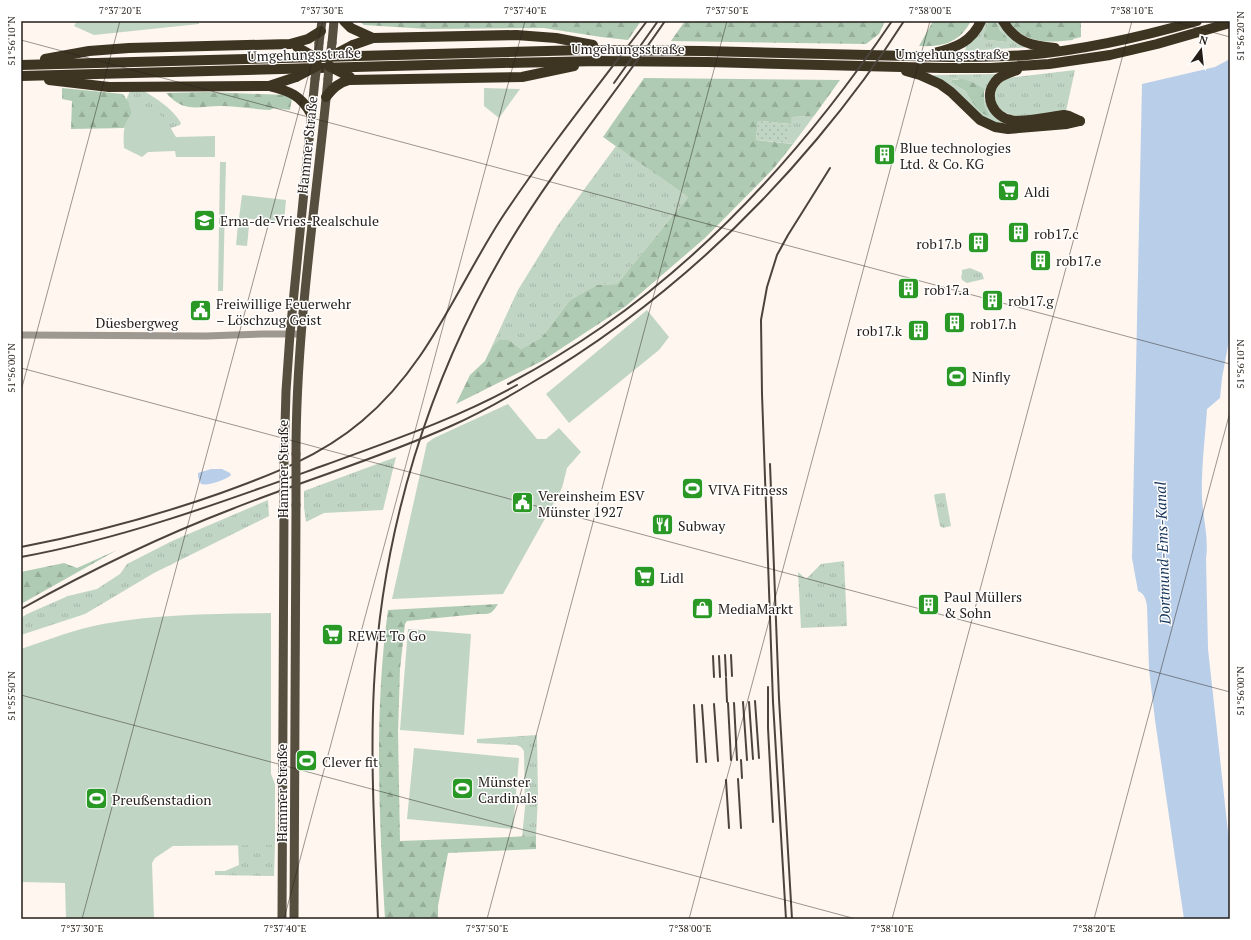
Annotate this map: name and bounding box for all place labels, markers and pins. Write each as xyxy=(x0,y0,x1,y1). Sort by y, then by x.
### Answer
place label: Blue technologies Ltd. & Co. KG xyxy=(900,138,1011,173)
building icon: Blue technologies Ltd. & Co. KG xyxy=(872,142,898,168)
supermarket icon: Aldi xyxy=(995,178,1021,204)
place label: Aldi xyxy=(1024,182,1050,201)
school or university icon: Erna-de-Vries-Realschule xyxy=(191,207,217,233)
place label: Erna-de-Vries-Realschule xyxy=(220,211,379,230)
building icon: rob17.c xyxy=(1006,220,1032,246)
place label: rob17.c xyxy=(1034,224,1079,243)
building icon: rob17.b xyxy=(965,230,991,256)
place label: rob17.b xyxy=(916,234,962,253)
building icon: rob17.e xyxy=(1028,247,1054,273)
place label: rob17.e xyxy=(1056,251,1101,270)
building icon: rob17.a xyxy=(896,276,922,302)
place label: rob17.a xyxy=(924,280,969,299)
building icon: rob17.g xyxy=(980,287,1006,313)
place label: rob17.g xyxy=(1008,291,1054,310)
place label: Freiwillige Feuerwehr – Löschzug Geist xyxy=(216,294,352,329)
public building icon: Freiwillige Feuerwehr – Löschzug Geist xyxy=(188,298,214,324)
building icon: rob17.h xyxy=(941,310,967,336)
place label: rob17.h xyxy=(970,314,1016,333)
building icon: rob17.k xyxy=(905,317,931,343)
place label: rob17.k xyxy=(857,321,903,340)
sports icon: Ninfly xyxy=(943,363,969,389)
place label: Ninfly xyxy=(972,367,1011,386)
sports icon: VIVA Fitness xyxy=(680,476,706,502)
place label: VIVA Fitness xyxy=(708,480,788,499)
place label: Vereinsheim ESV Münster 1927 xyxy=(538,486,645,521)
public building icon: Vereinsheim ESV Münster 1927 xyxy=(509,490,535,516)
restaurant icon: Subway xyxy=(649,512,675,538)
place label: Subway xyxy=(678,516,726,535)
supermarket icon: Lidl xyxy=(631,564,657,590)
place label: Lidl xyxy=(660,568,684,587)
place label: Paul Müllers & Sohn xyxy=(944,587,1022,622)
building icon: Paul Müllers & Sohn xyxy=(915,591,941,617)
shop icon: MediaMarkt xyxy=(689,595,715,621)
place label: MediaMarkt xyxy=(718,599,794,618)
supermarket icon: REWE To Go xyxy=(320,622,346,648)
place label: REWE To Go xyxy=(348,626,426,645)
sports icon: Clever fit xyxy=(294,748,320,774)
place label: Clever fit xyxy=(322,752,379,771)
place label: Münster Cardinals xyxy=(478,772,537,807)
sports icon: Münster Cardinals xyxy=(450,776,476,802)
sports icon: Preußenstadion xyxy=(84,786,110,812)
place label: Preußenstadion xyxy=(112,790,212,809)

